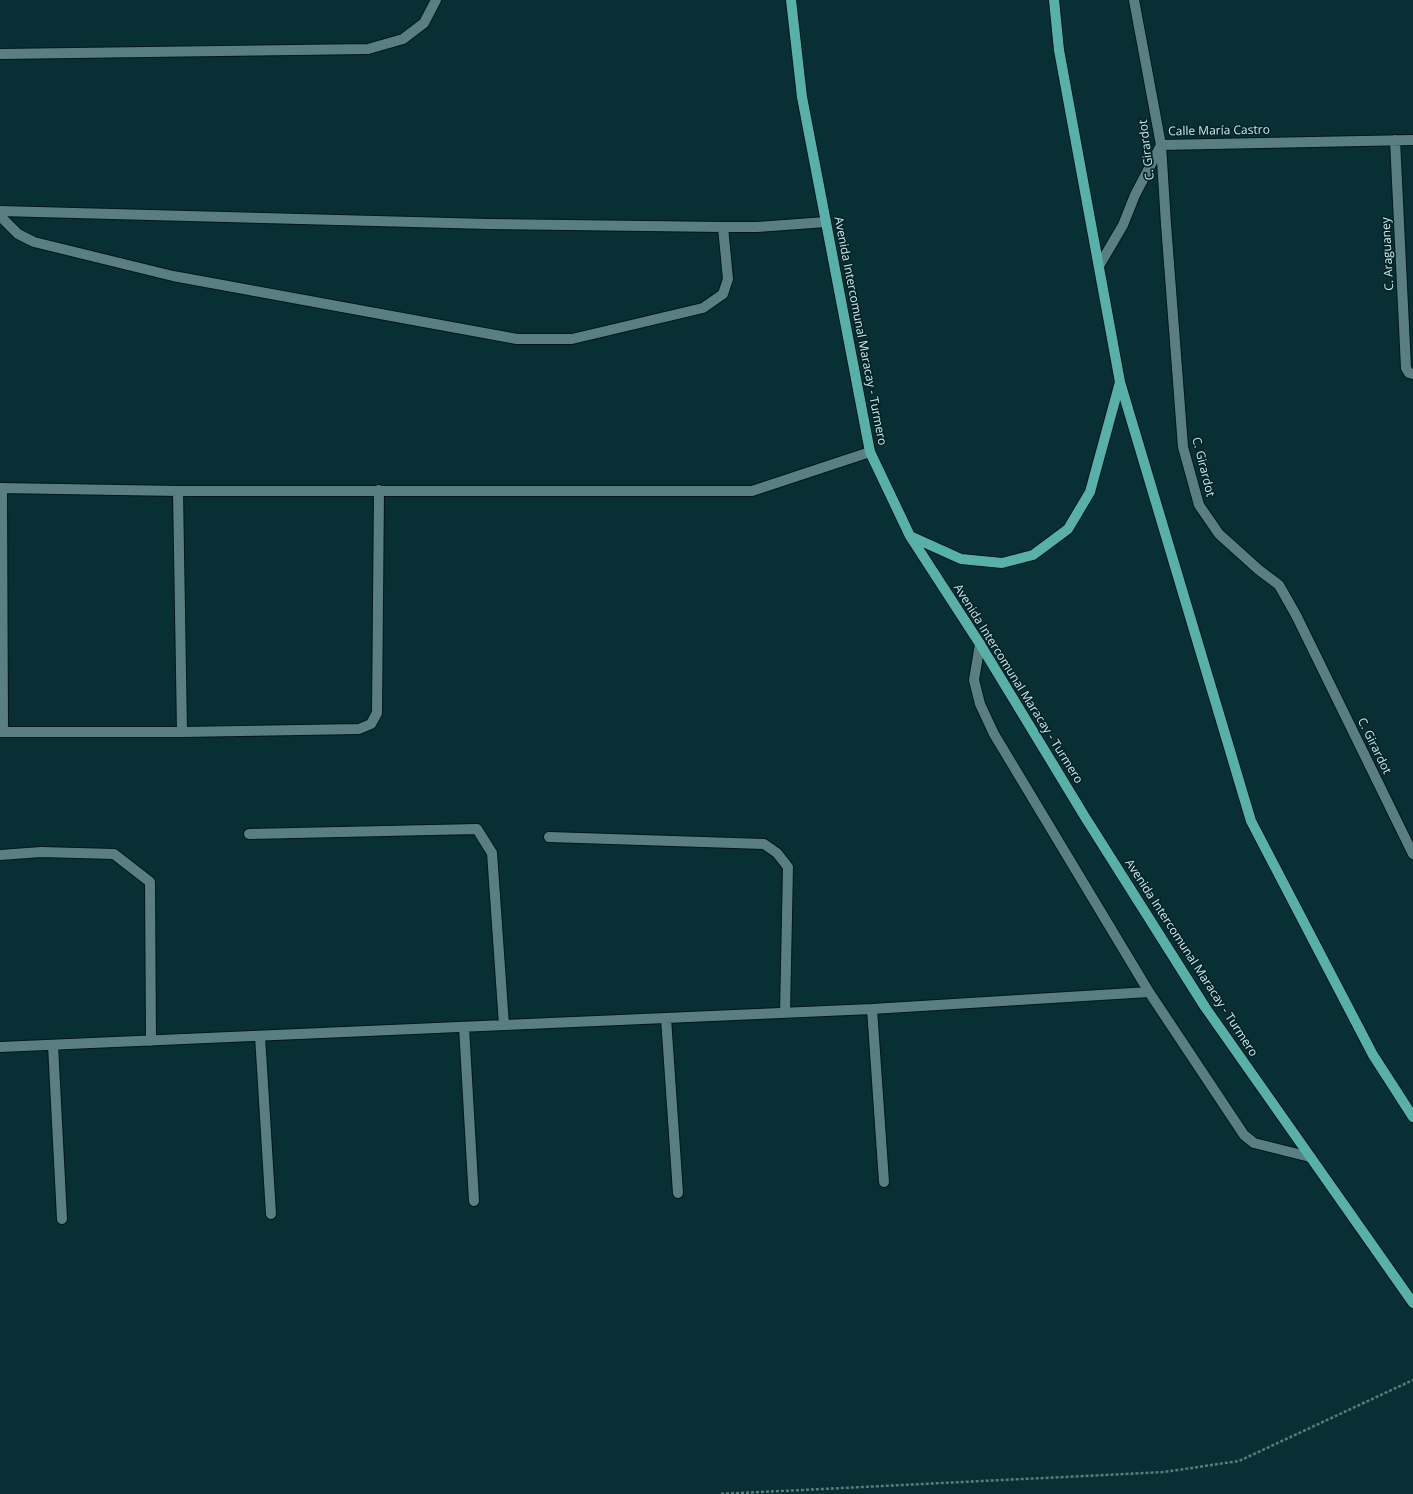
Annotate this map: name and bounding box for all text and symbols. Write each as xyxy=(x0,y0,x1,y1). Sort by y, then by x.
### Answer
street label: C. Girardot xyxy=(1136,119,1158,181)
street label: Calle María Castro xyxy=(1168,123,1270,139)
street label: Avenida Intercomunal Maracay - Turmero xyxy=(831,216,889,446)
street label: C. Araguaney xyxy=(1379,217,1397,291)
street label: C. Girardot xyxy=(1189,436,1217,498)
street label: Avenida Intercomunal Maracay - Turmero xyxy=(950,582,1086,786)
street label: C. Girardot xyxy=(1354,715,1394,777)
street label: Avenida Intercomunal Maracay - Turmero xyxy=(1122,857,1260,1059)

